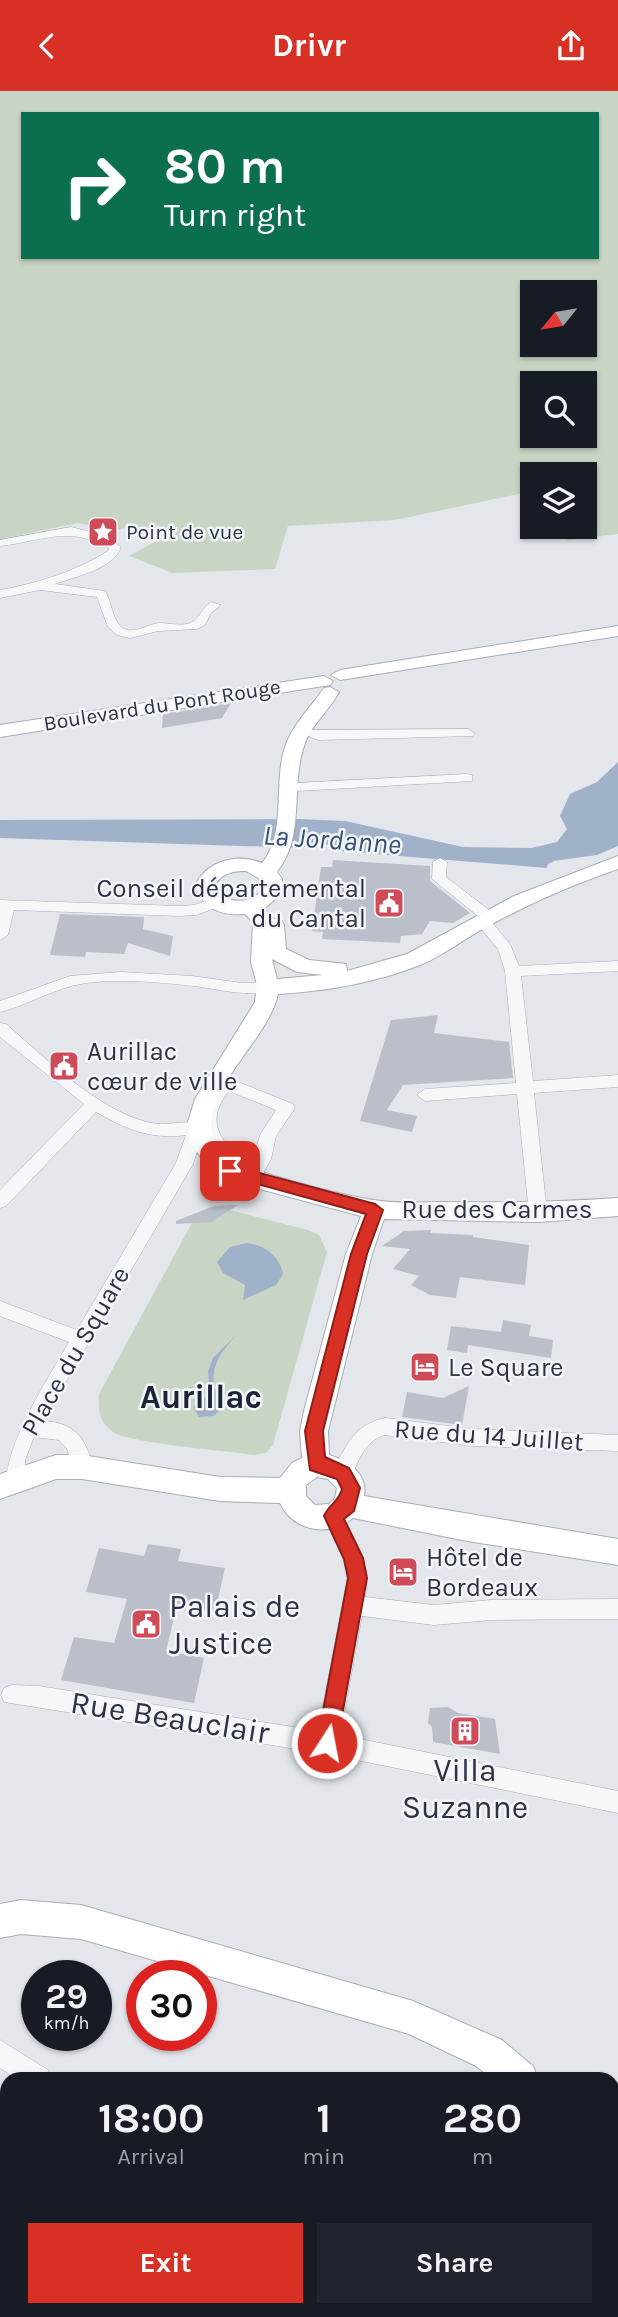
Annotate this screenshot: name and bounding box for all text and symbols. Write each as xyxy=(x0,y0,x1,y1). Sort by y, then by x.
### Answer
icon: back xyxy=(28,27,66,65)
text: Drivr xyxy=(272,27,346,64)
icon: share xyxy=(552,27,590,65)
text: 80 m xyxy=(164,138,286,195)
icon: right xyxy=(49,140,140,231)
text: Turn right xyxy=(164,197,306,234)
north arrow xyxy=(520,280,597,357)
map controls xyxy=(520,280,597,539)
button: search xyxy=(520,371,597,448)
button: layers xyxy=(520,462,597,539)
place icon: Point de vue xyxy=(86,515,120,549)
place label: Point de vue xyxy=(126,520,243,544)
street label: Boulevard du Pont Rouge xyxy=(42,674,282,736)
water label: La Jordanne xyxy=(262,818,402,861)
place label: Conseil départemental du Cantal xyxy=(96,873,366,934)
public building icon: Conseil départemental du Cantal xyxy=(372,886,406,920)
place label: Aurillac cœur de ville xyxy=(87,1036,237,1097)
public building icon: Aurillac cœur de ville xyxy=(47,1049,81,1083)
pin xyxy=(200,1141,260,1201)
icon: arrive xyxy=(211,1152,249,1190)
street label: Rue des Carmes xyxy=(402,1194,592,1225)
street label: Place du Square xyxy=(15,1261,136,1441)
hotel icon: Le Square xyxy=(408,1350,442,1384)
place label: Le Square xyxy=(448,1352,563,1383)
district label: Aurillac xyxy=(140,1378,262,1416)
street label: Rue du 14 Juillet xyxy=(393,1413,585,1458)
place label: Hôtel de Bordeaux xyxy=(426,1542,538,1603)
hotel icon: Hôtel de Bordeaux xyxy=(386,1555,420,1589)
place label: Palais de Justice xyxy=(169,1588,300,1662)
public building icon: Palais de Justice xyxy=(129,1607,163,1641)
street label: Rue Beauclair xyxy=(68,1684,272,1752)
position arrow xyxy=(290,1706,364,1780)
building icon: Villa Suzanne xyxy=(448,1714,482,1748)
place label: Villa Suzanne xyxy=(402,1752,528,1826)
speed limit sign: 30 xyxy=(126,1960,217,2051)
text: 29 xyxy=(45,1976,88,2017)
text: km/h xyxy=(44,2012,89,2034)
text: 18:00 xyxy=(98,2093,205,2143)
text: 1 xyxy=(316,2093,331,2143)
text: 280 xyxy=(443,2093,522,2143)
text: Arrival xyxy=(118,2143,185,2170)
text: min xyxy=(303,2143,345,2170)
text: m xyxy=(472,2143,493,2170)
button: Exit xyxy=(28,2223,303,2303)
button: Share xyxy=(317,2223,592,2303)

